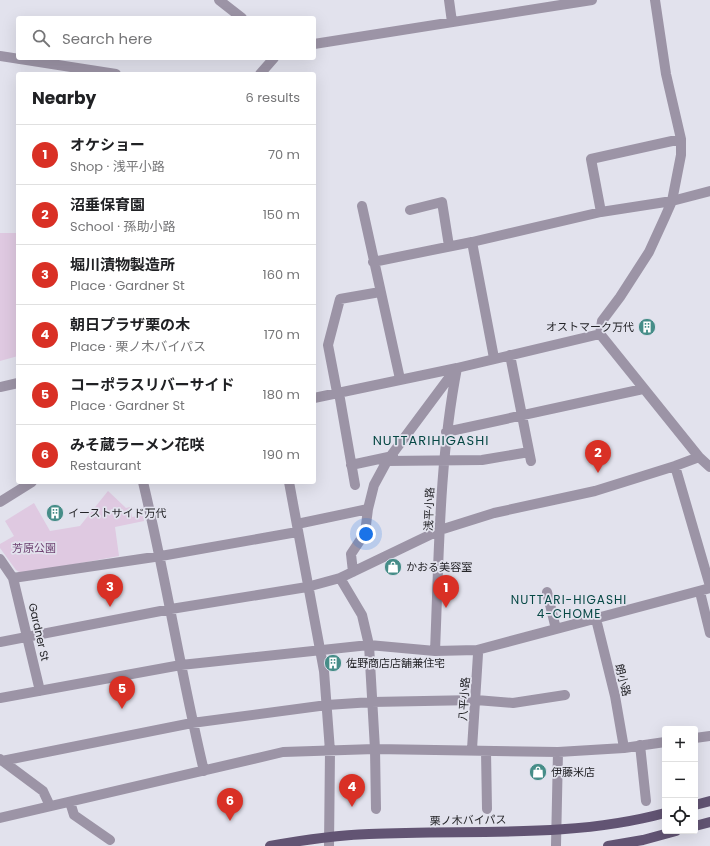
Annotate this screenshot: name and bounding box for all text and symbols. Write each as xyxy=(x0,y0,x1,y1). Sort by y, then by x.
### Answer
search box xyxy=(16,16,316,60)
icon: search xyxy=(30,27,52,49)
text: Search here xyxy=(62,28,152,49)
text: Nearby xyxy=(32,86,96,110)
text: 6 results xyxy=(246,88,300,107)
text: オケショー xyxy=(70,134,145,155)
text: 1 xyxy=(43,145,47,164)
text: 70 m xyxy=(268,145,300,164)
text: Shop · 浅平小路 xyxy=(70,157,165,176)
text: 沼垂保育園 xyxy=(70,194,145,215)
text: 2 xyxy=(41,205,49,224)
text: 150 m xyxy=(263,205,300,224)
text: School · 孫助小路 xyxy=(70,217,175,236)
text: 堀川漬物製造所 xyxy=(70,254,175,275)
text: 3 xyxy=(41,265,49,284)
text: 160 m xyxy=(263,265,300,284)
text: Place · Gardner St xyxy=(70,276,185,295)
text: 朝日プラザ栗の木 xyxy=(70,314,190,335)
building icon: オストマーク万代 xyxy=(637,317,657,337)
place label: オストマーク万代 xyxy=(546,319,634,335)
text: 4 xyxy=(41,325,49,344)
text: 170 m xyxy=(264,325,300,344)
text: Place · 栗ノ木バイパス xyxy=(70,337,206,356)
text: コーポラスリバーサイド xyxy=(70,374,234,395)
text: 5 xyxy=(41,385,49,404)
text: 180 m xyxy=(263,385,300,404)
text: Place · Gardner St xyxy=(70,396,185,415)
district label: NUTTARIHIGASHI xyxy=(373,431,489,450)
text: みそ蔵ラーメン花咲 xyxy=(70,434,204,455)
pin: 2 xyxy=(585,440,611,473)
text: 6 xyxy=(41,445,49,464)
text: 190 m xyxy=(263,445,300,464)
text: Restaurant xyxy=(70,456,141,475)
street label: 浅平小路 xyxy=(420,487,438,531)
building icon: イーストサイド万代 xyxy=(45,503,65,523)
place label: イーストサイド万代 xyxy=(68,505,166,521)
your location xyxy=(356,524,376,544)
park label: 芳原公園 xyxy=(12,540,56,556)
shop icon: かおる美容室 xyxy=(383,557,403,577)
place label: かおる美容室 xyxy=(406,559,472,575)
pin: 3 xyxy=(97,574,123,607)
pin: 1 xyxy=(433,575,459,608)
district label: NUTTARI-HIGASHI 4-CHOME xyxy=(511,591,627,622)
street label: Gardner St xyxy=(25,602,53,662)
building icon: 佐野商店店舗兼住宅 xyxy=(323,653,343,673)
place label: 佐野商店店舗兼住宅 xyxy=(346,655,445,671)
street label: 朗小路 xyxy=(611,662,635,698)
pin: 5 xyxy=(109,676,135,709)
street label: 八平小路 xyxy=(454,676,474,722)
map controls xyxy=(662,726,698,834)
button: + xyxy=(662,726,698,762)
shop icon: 伊藤米店 xyxy=(528,762,548,782)
button: − xyxy=(662,762,698,798)
place label: 伊藤米店 xyxy=(551,764,595,780)
pin: 4 xyxy=(339,774,365,807)
pin: 6 xyxy=(217,788,243,821)
button: locate xyxy=(662,798,698,834)
street label: 栗ノ木バイパス xyxy=(429,811,507,829)

